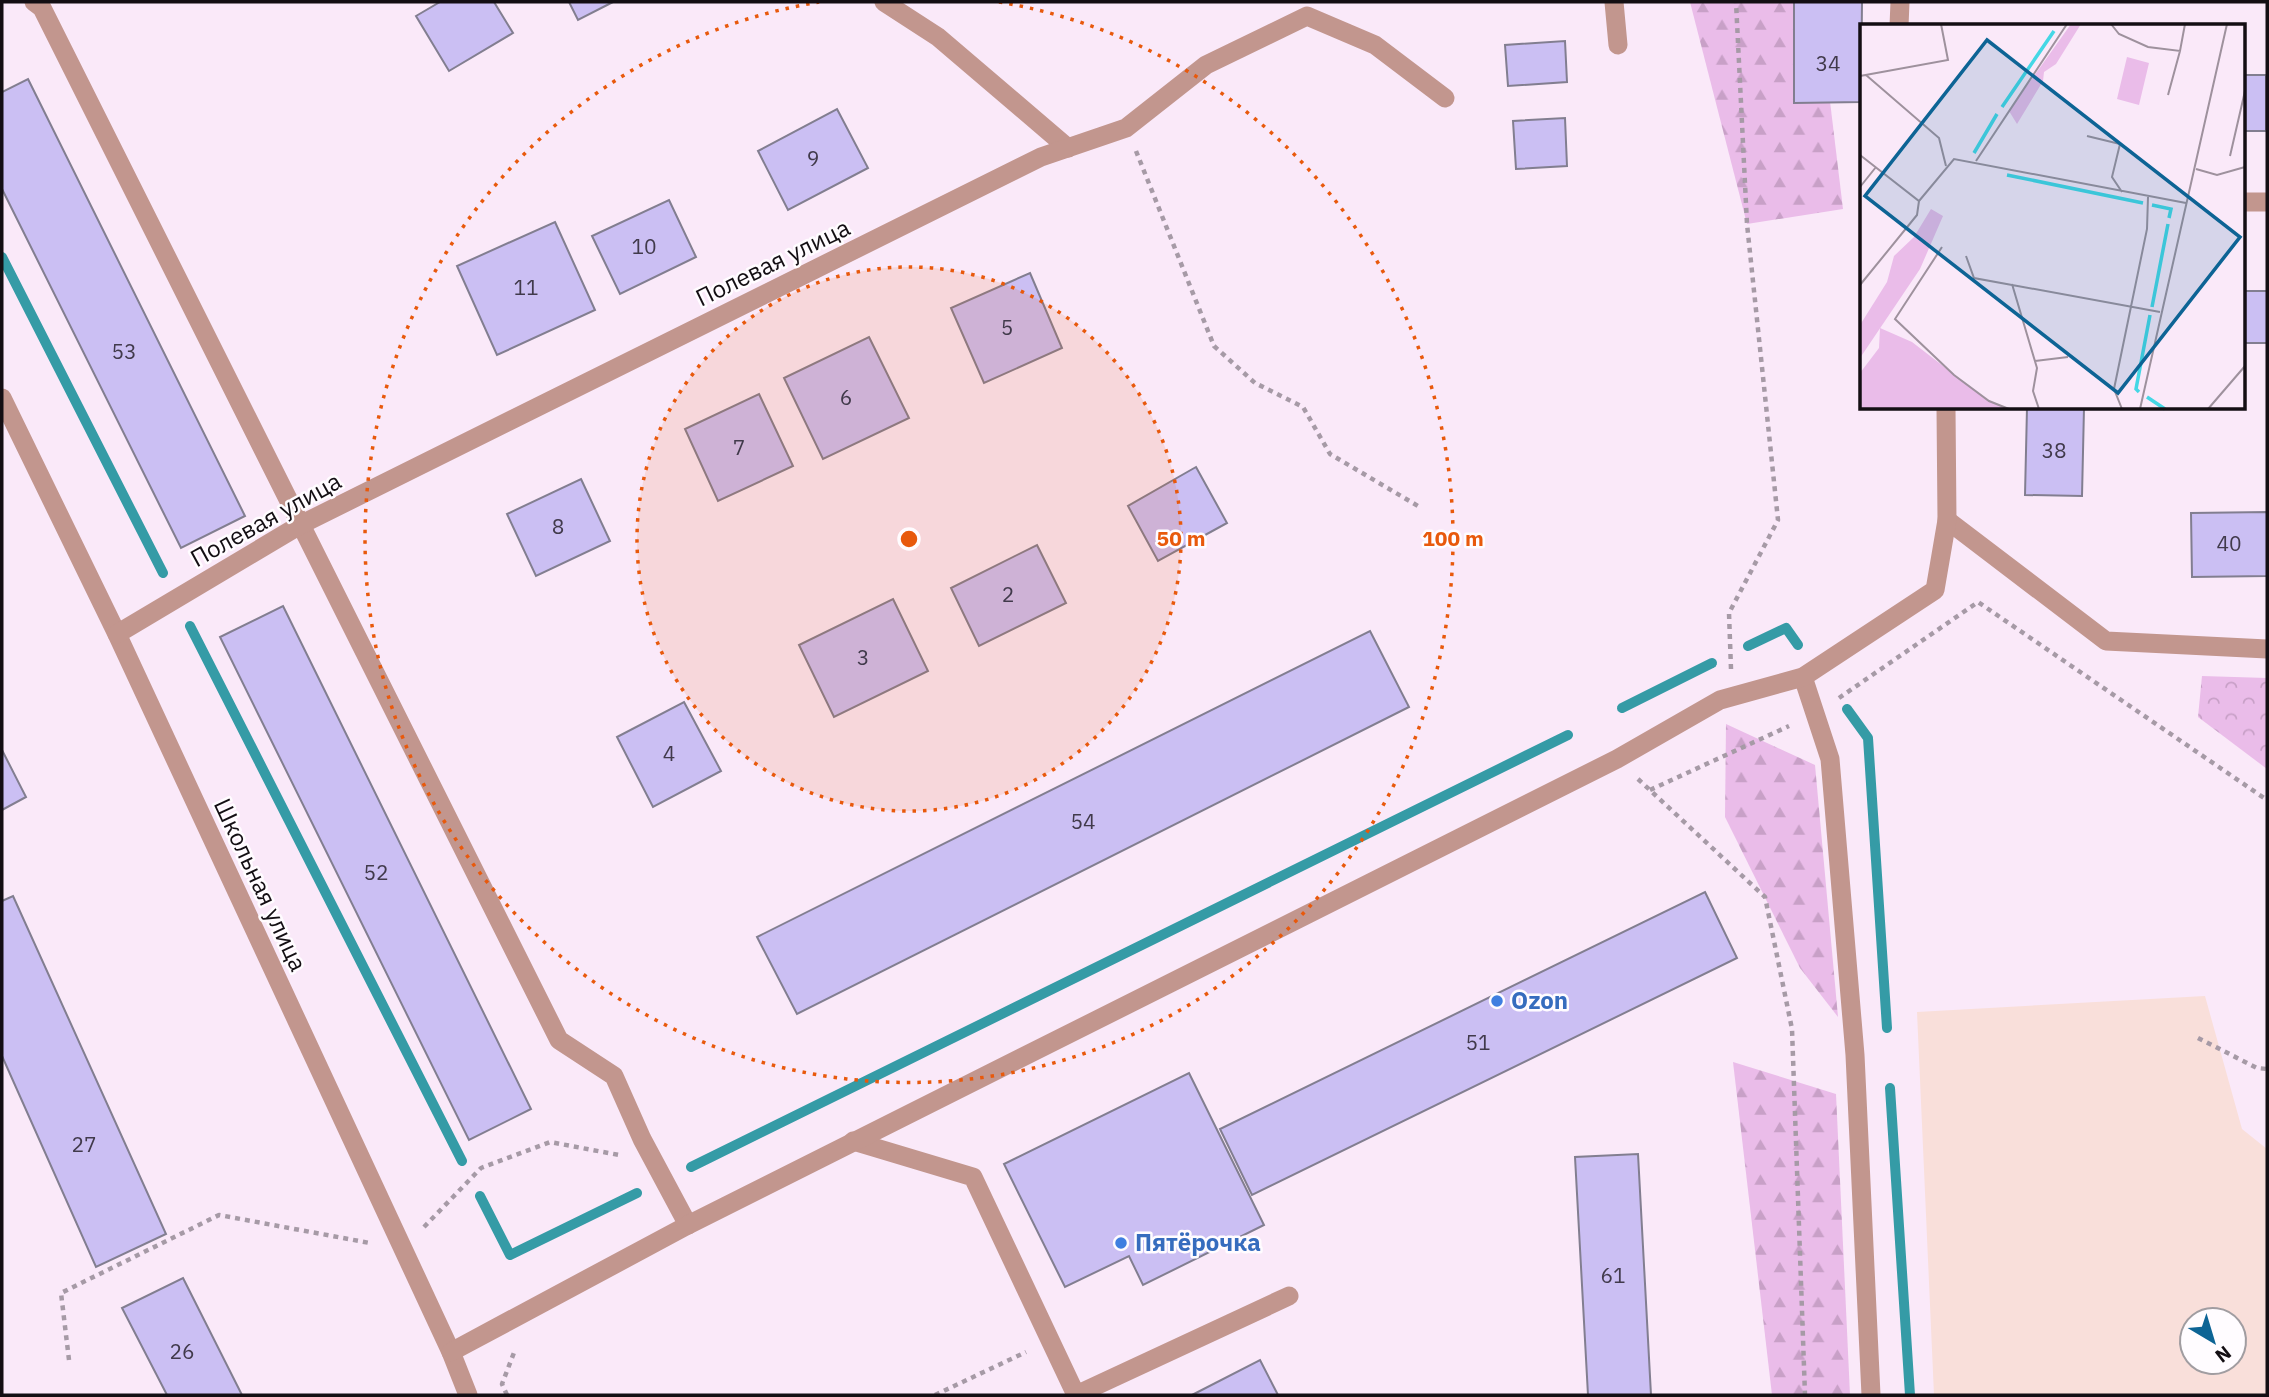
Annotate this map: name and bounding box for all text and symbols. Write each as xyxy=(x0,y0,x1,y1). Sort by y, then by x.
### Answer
inset map xyxy=(1860,24,2244,410)
house number: 34 xyxy=(1815,49,1841,77)
house number: 9 xyxy=(807,144,819,172)
street label: Полевая улица xyxy=(690,211,855,313)
house number: 10 xyxy=(631,232,657,260)
house number: 11 xyxy=(513,273,539,301)
house number: 5 xyxy=(1001,313,1013,341)
house number: 53 xyxy=(111,337,137,365)
house number: 6 xyxy=(840,383,852,411)
house number: 7 xyxy=(733,433,745,461)
house number: 38 xyxy=(2041,436,2067,464)
street label: Полевая улица xyxy=(184,464,347,574)
house number: 8 xyxy=(552,512,564,540)
text: 50 m xyxy=(1157,524,1205,552)
text: 100 m xyxy=(1422,524,1484,552)
centre of rings xyxy=(897,527,921,551)
house number: 40 xyxy=(2216,529,2242,557)
house number: 2 xyxy=(1002,580,1014,608)
house number: 3 xyxy=(857,643,869,671)
house number: 4 xyxy=(663,739,675,767)
street label: Школьная улица xyxy=(207,793,315,976)
house number: 54 xyxy=(1070,807,1096,835)
house number: 52 xyxy=(363,858,389,886)
place label: Ozon xyxy=(1511,984,1568,1016)
marker: Ozon xyxy=(1489,993,1505,1009)
house number: 51 xyxy=(1465,1028,1491,1056)
house number: 27 xyxy=(71,1130,97,1158)
place label: Пятёрочка xyxy=(1135,1226,1261,1258)
marker: Пятёрочка xyxy=(1113,1235,1129,1251)
house number: 61 xyxy=(1600,1261,1626,1289)
north arrow xyxy=(2178,1306,2248,1376)
house number: 26 xyxy=(169,1337,195,1365)
text: N xyxy=(2211,1341,2236,1368)

